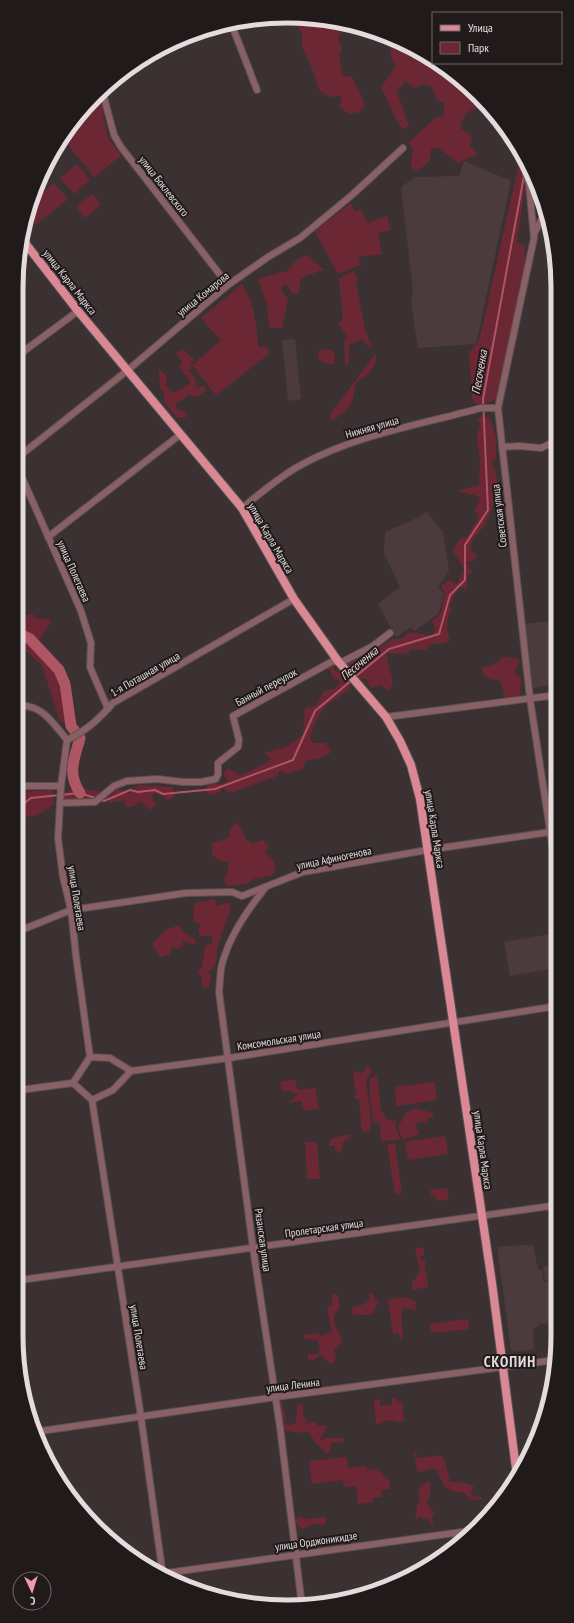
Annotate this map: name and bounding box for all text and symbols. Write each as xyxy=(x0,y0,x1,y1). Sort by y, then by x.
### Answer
legend xyxy=(432,12,562,64)
text: Улица xyxy=(468,20,493,35)
text: Парк xyxy=(468,40,489,55)
street label: улица Боклевского xyxy=(136,153,192,219)
street label: улица Карла Маркса xyxy=(40,246,100,318)
street label: улица Комарова xyxy=(174,269,232,319)
water label: Песоченка xyxy=(468,347,490,395)
street label: Нижняя улица xyxy=(344,413,400,441)
street label: Советская улица xyxy=(488,484,510,548)
street label: улица Карла Маркса xyxy=(245,500,297,576)
street label: улица Полетаева xyxy=(54,538,94,604)
water label: Песоченка xyxy=(337,642,382,683)
street label: 1-я Поташная улица xyxy=(108,648,182,700)
street label: Банный переулок xyxy=(233,665,300,709)
street label: улица Карла Маркса xyxy=(422,789,448,869)
street label: улица Афиногенова xyxy=(295,843,373,873)
street label: улица Полетаева xyxy=(65,864,89,932)
street label: Комсомольская улица xyxy=(236,1026,322,1054)
street label: улица Карла Маркса xyxy=(471,1110,495,1190)
street label: Рязанская улица xyxy=(252,1207,274,1273)
street label: Пролетарская улица xyxy=(284,1216,364,1240)
street label: улица Полетаева xyxy=(127,1303,151,1371)
district label: СКОПИН xyxy=(484,1352,536,1371)
street label: улица Ленина xyxy=(265,1375,321,1395)
street label: улица Орджоникидзе xyxy=(274,1528,359,1554)
north arrow xyxy=(12,1571,52,1611)
text: С xyxy=(30,1594,36,1608)

